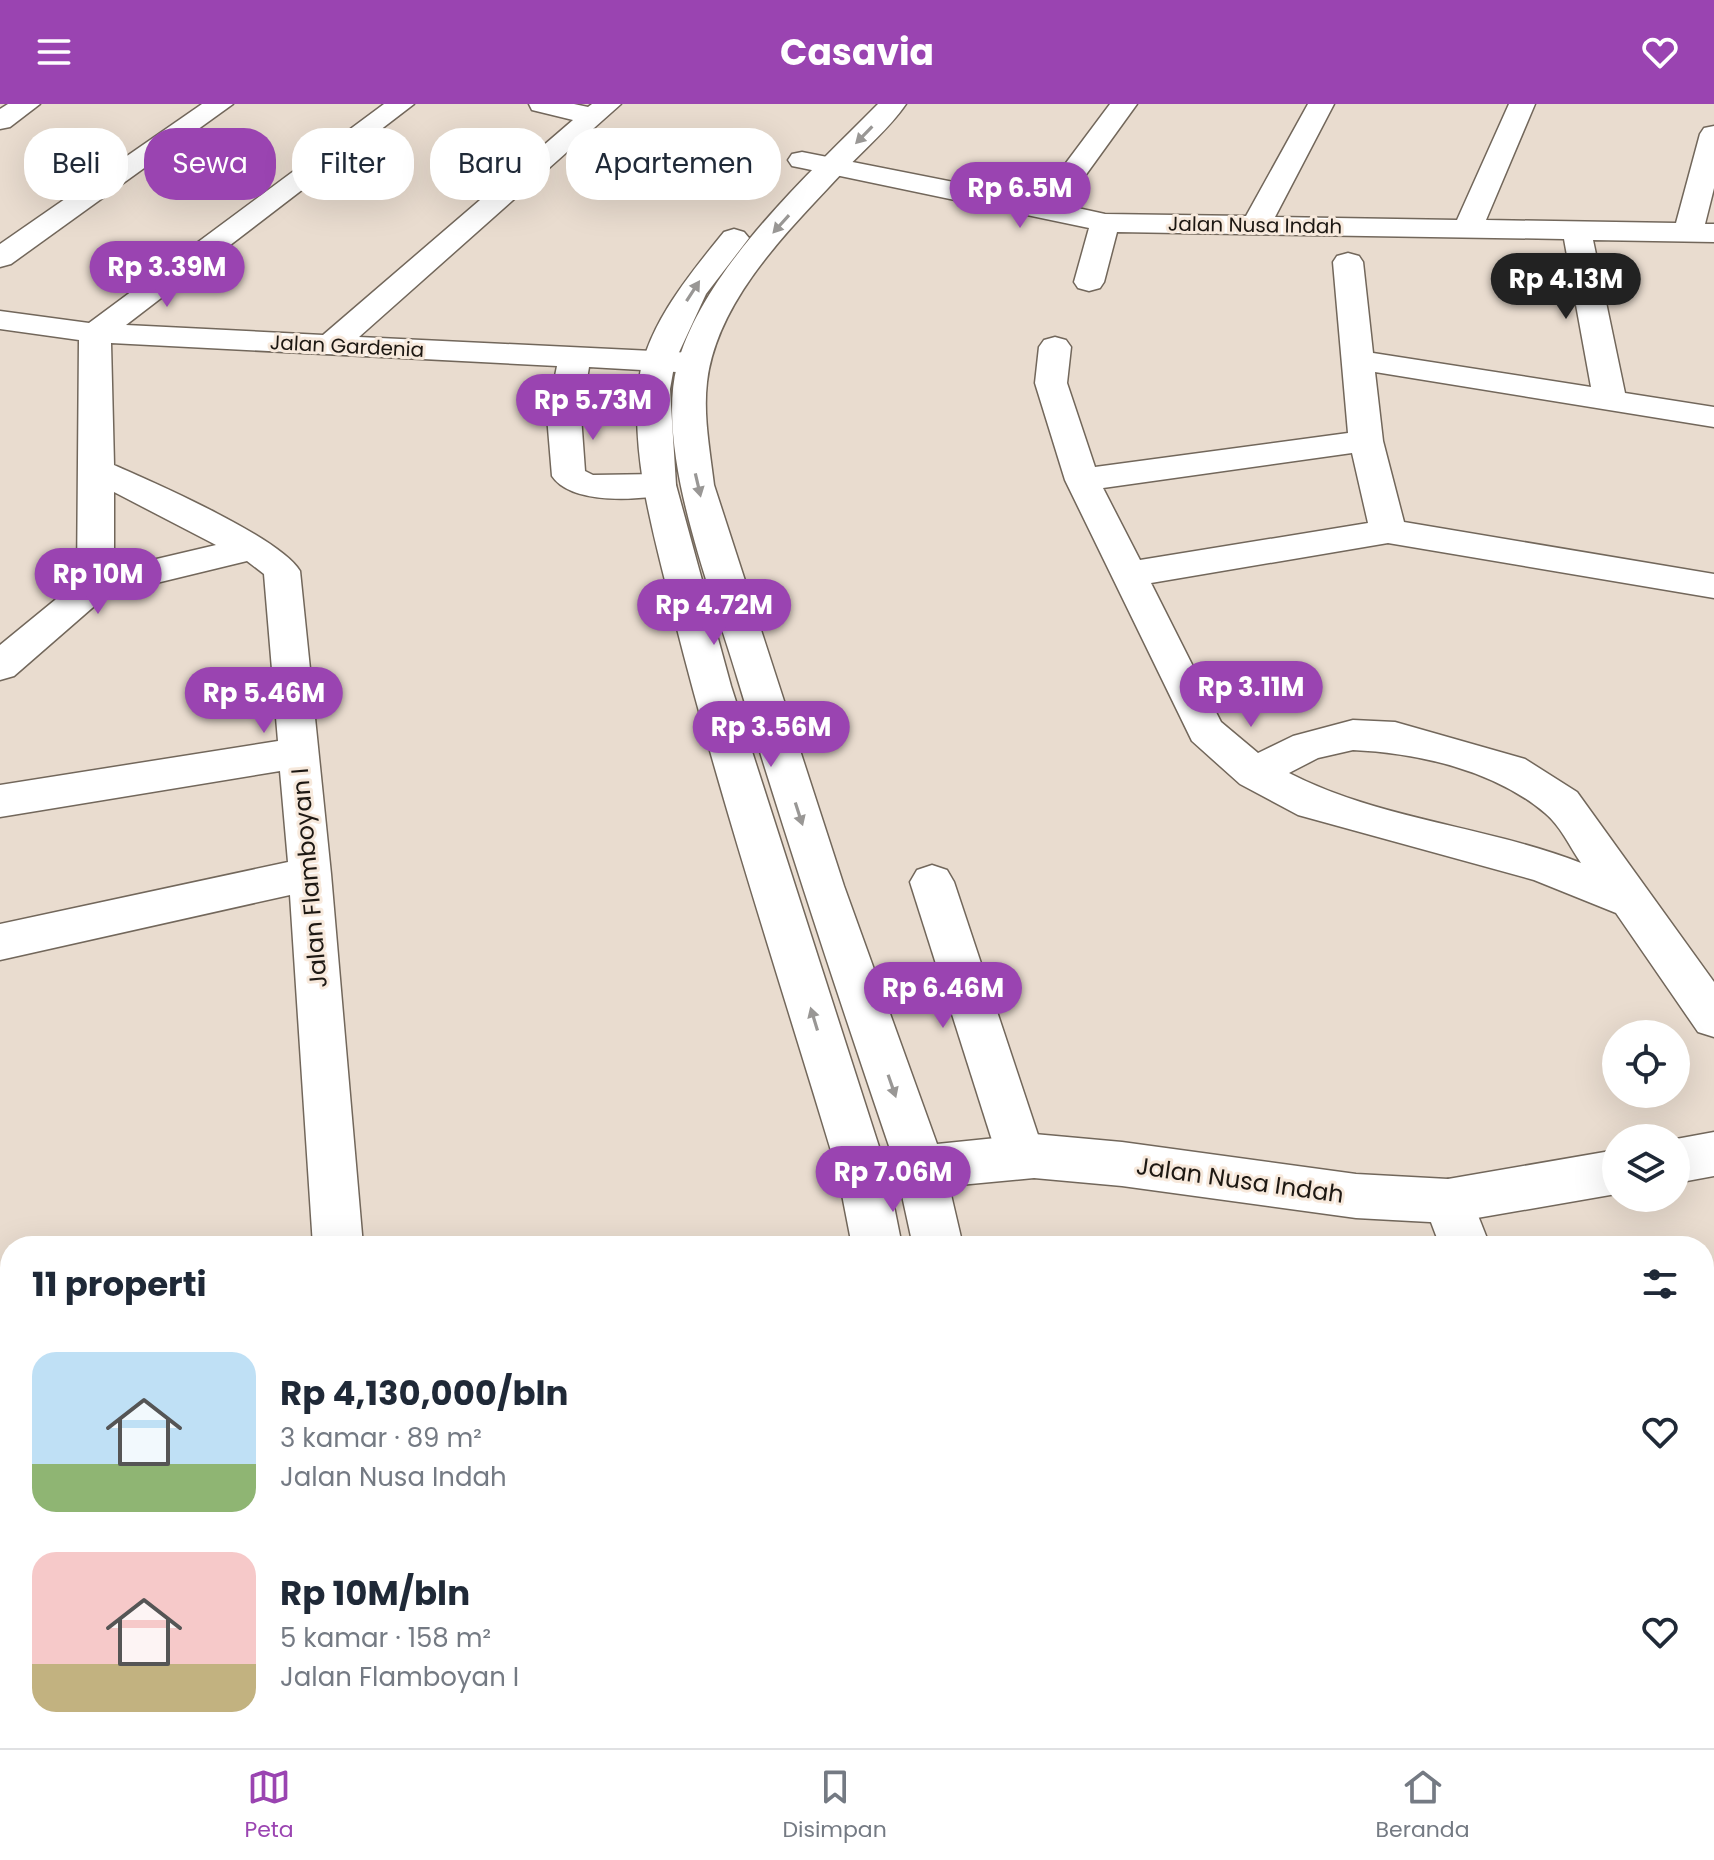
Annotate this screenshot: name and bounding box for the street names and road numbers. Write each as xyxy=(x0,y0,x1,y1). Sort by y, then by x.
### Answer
street label: Jalan Nusa Indah xyxy=(1168,209,1342,241)
street label: Jalan Gardenia xyxy=(269,328,425,364)
street label: Jalan Flamboyan I xyxy=(283,767,335,989)
street label: Jalan Nusa Indah xyxy=(1134,1149,1346,1211)

